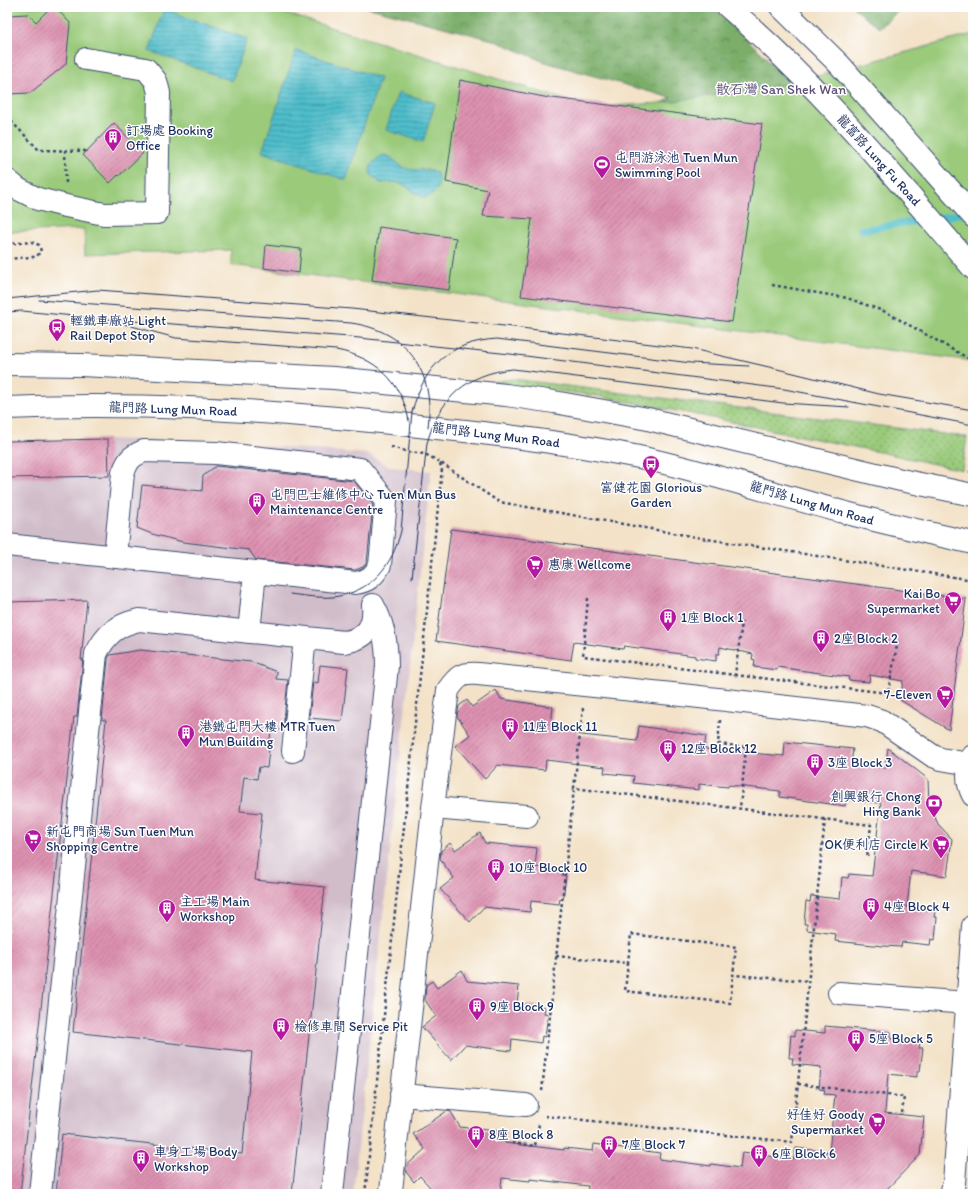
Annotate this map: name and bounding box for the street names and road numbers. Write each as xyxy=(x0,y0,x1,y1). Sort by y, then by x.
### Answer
street label: 龍富路 Lung Fu Road xyxy=(834,111,924,209)
street label: 龍門路 Lung Mun Road xyxy=(108,399,238,419)
street label: 龍門路 Lung Mun Road xyxy=(431,420,561,450)
street label: 龍門路 Lung Mun Road xyxy=(748,478,876,528)

